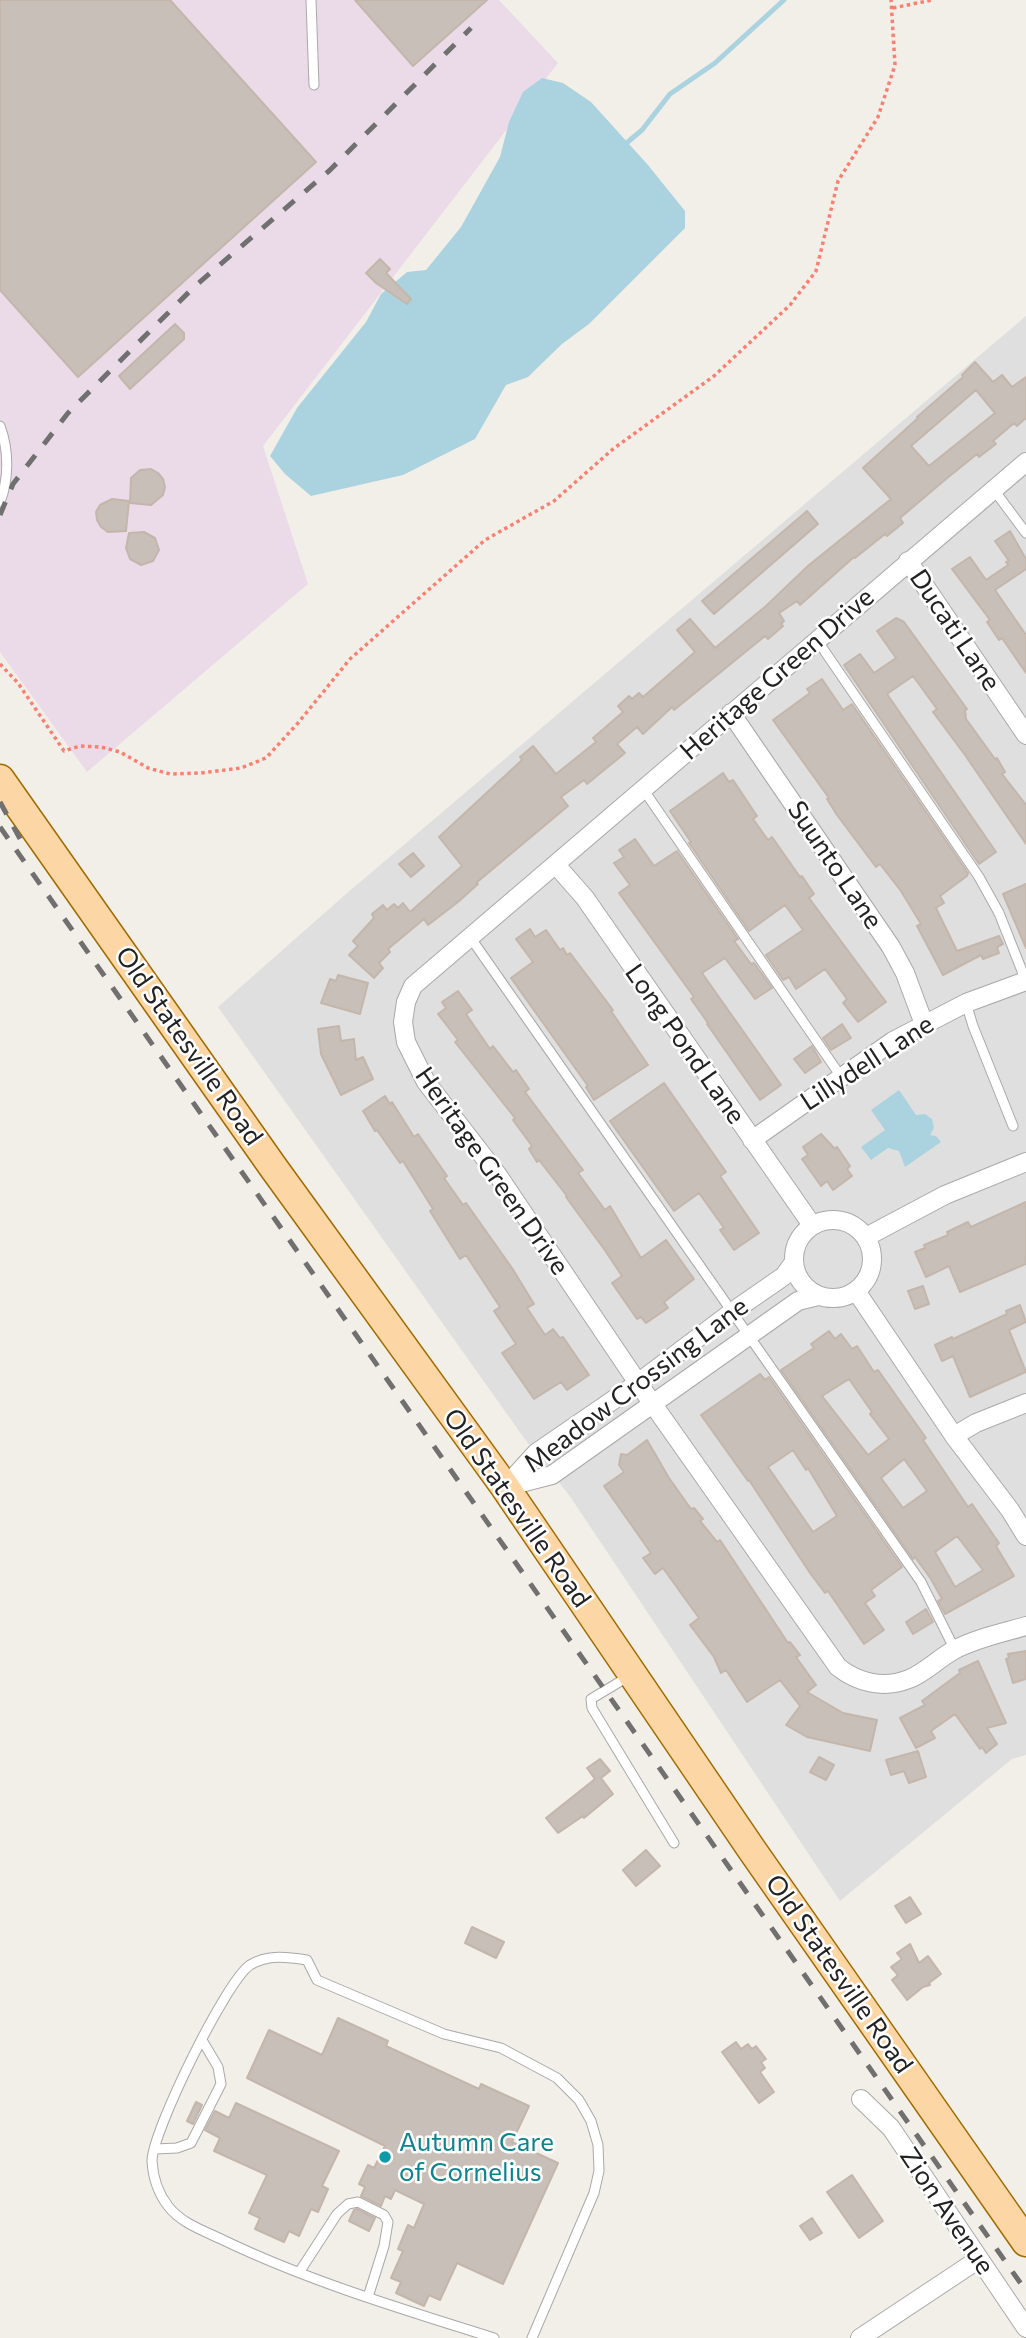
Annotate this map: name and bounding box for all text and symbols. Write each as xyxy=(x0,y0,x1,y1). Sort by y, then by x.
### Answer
street label: Ducati Lane xyxy=(903,563,1007,697)
street label: Heritage Green Drive xyxy=(674,581,880,767)
street label: Suunto Lane xyxy=(781,795,889,935)
street label: Old Statesville Road xyxy=(109,941,269,1151)
street label: Long Pond Lane xyxy=(618,958,752,1130)
street label: Lillydell Lane xyxy=(795,1009,939,1117)
street label: Heritage Green Drive xyxy=(409,1061,575,1281)
street label: Meadow Crossing Lane xyxy=(518,1291,754,1479)
street label: Old Statesville Road xyxy=(437,1403,597,1613)
street label: Old Statesville Road xyxy=(759,1869,919,2079)
place label: Autumn Care of Cornelius xyxy=(399,2126,554,2188)
street label: Zion Avenue xyxy=(893,2142,1001,2280)
marker: Autumn Care of Cornelius xyxy=(377,2149,393,2165)

